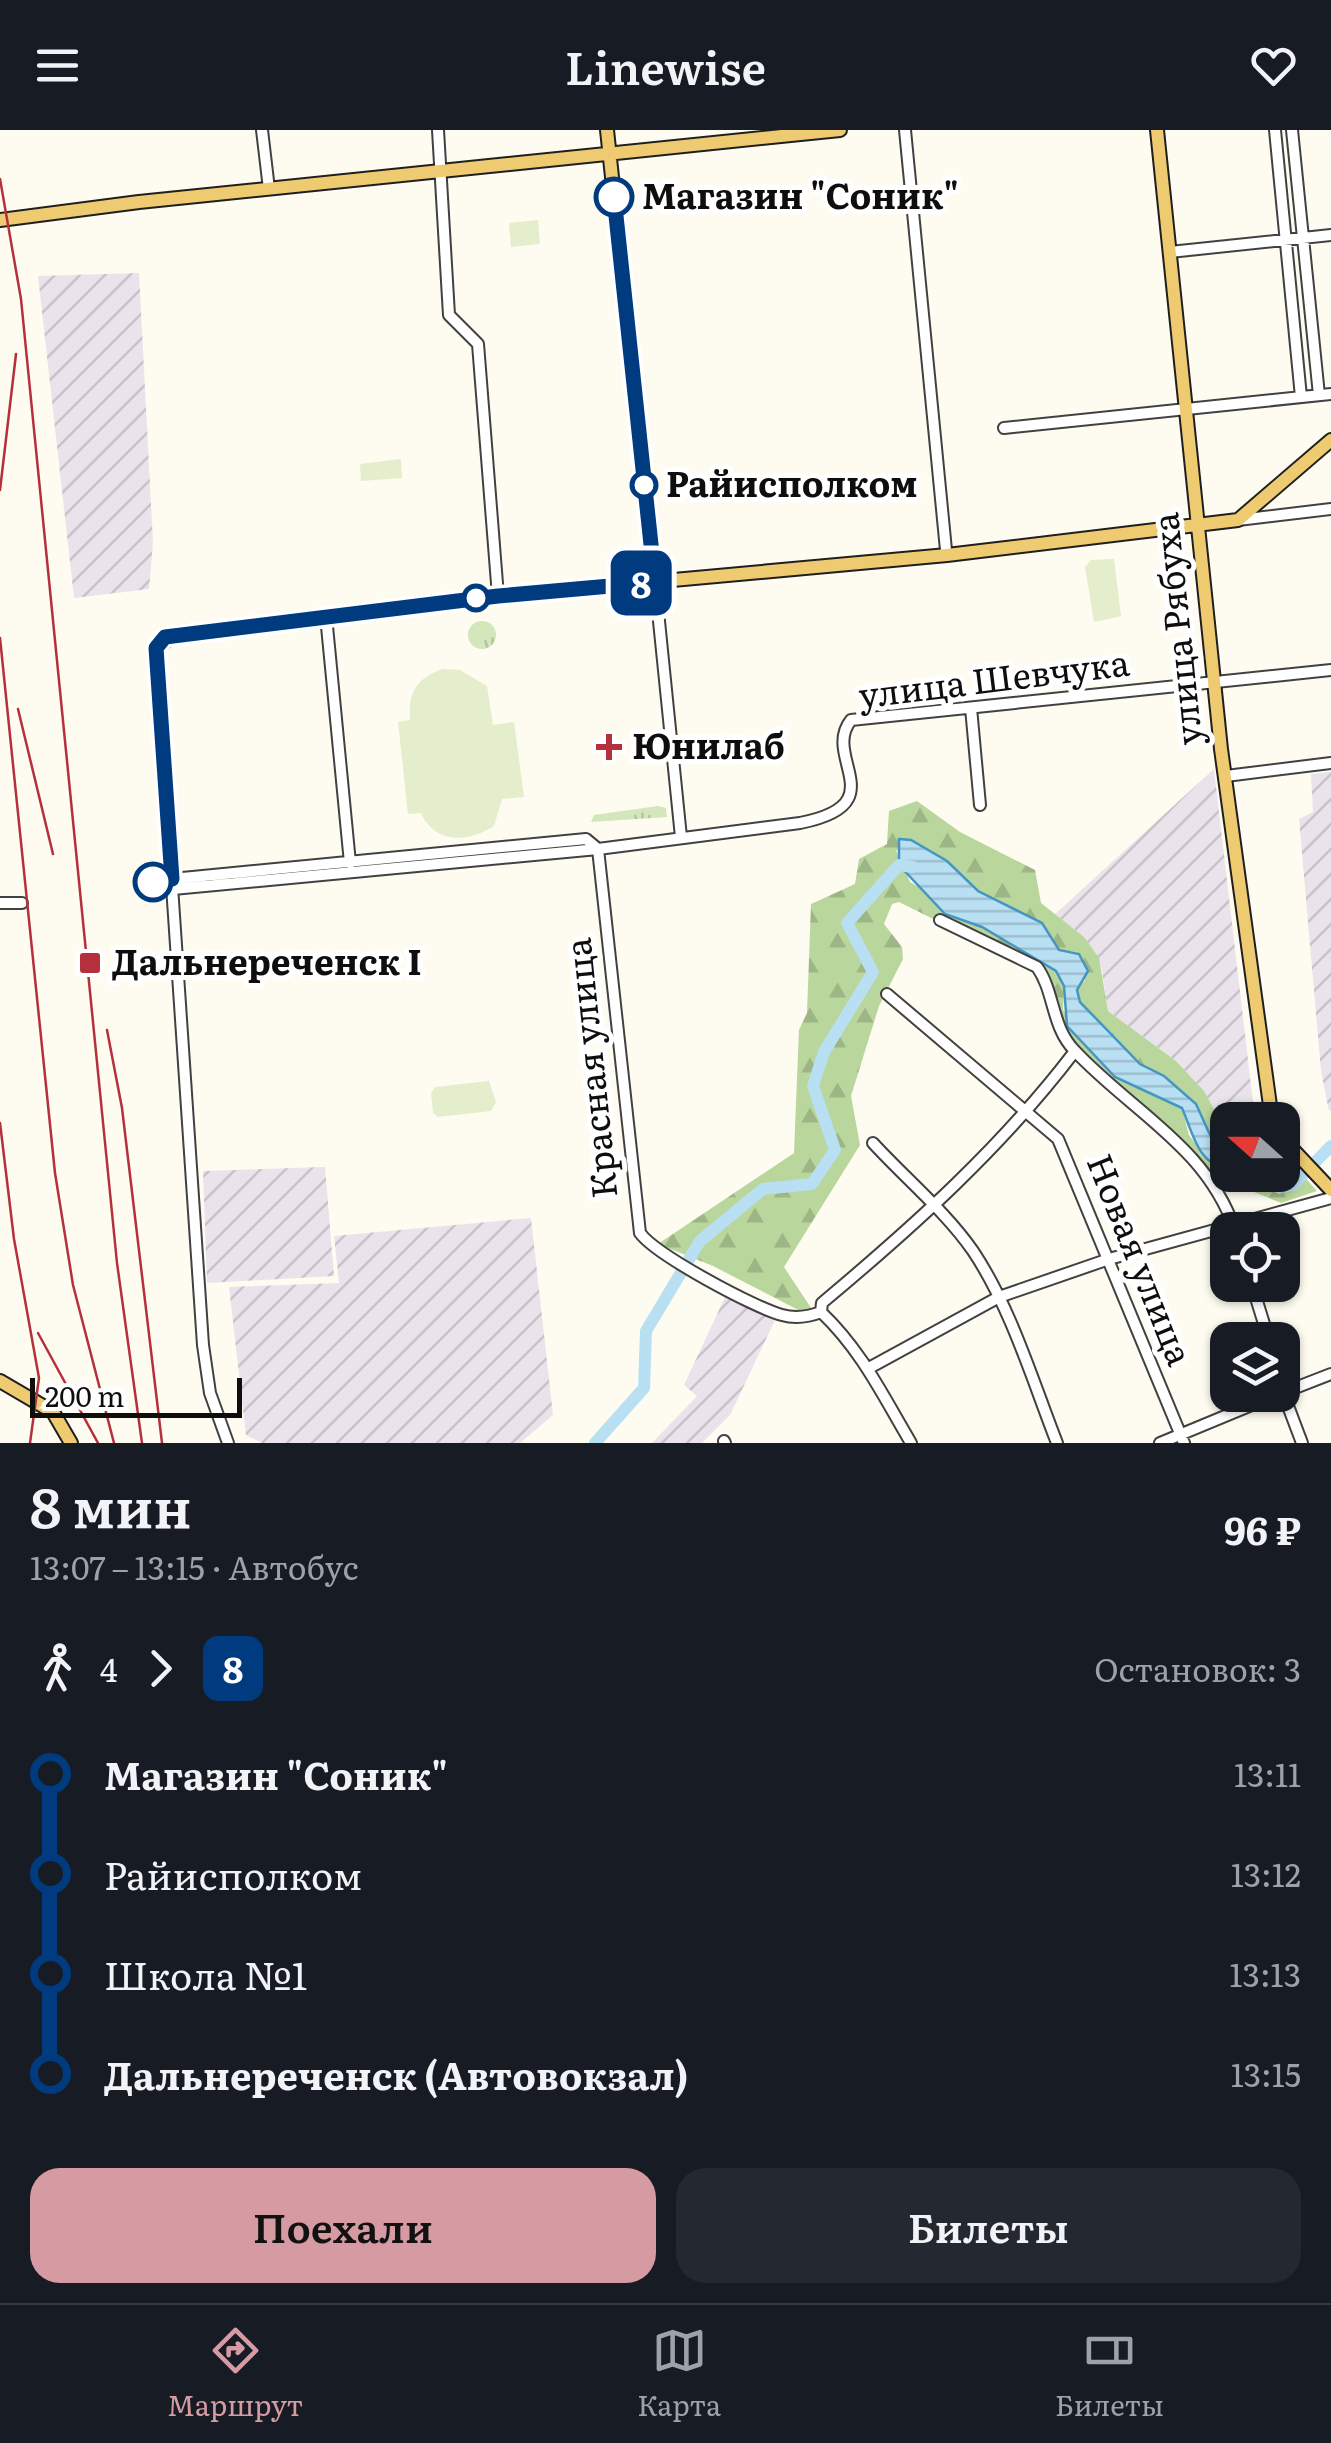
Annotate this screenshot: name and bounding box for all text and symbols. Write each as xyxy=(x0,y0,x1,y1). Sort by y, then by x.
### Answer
text: Linewise xyxy=(565,32,766,99)
icon: menu xyxy=(30,38,85,93)
icon: heart xyxy=(1246,38,1301,93)
place label: Магазин "Соник" xyxy=(642,168,959,220)
marker: Магазин "Соник" xyxy=(595,178,633,216)
place label: Райисполком xyxy=(666,456,918,508)
marker: Райисполком xyxy=(631,472,657,498)
street label: улица Рябуха xyxy=(1137,510,1213,748)
line badge: 8 xyxy=(608,550,674,616)
text: 8 xyxy=(631,557,651,609)
unlabelled marker xyxy=(463,585,489,611)
street label: улица Шевчука xyxy=(855,635,1132,719)
place label: Юнилаб xyxy=(632,718,785,770)
marker: Юнилаб xyxy=(596,734,622,760)
unlabelled marker xyxy=(134,863,172,901)
place label: Дальнереченск I xyxy=(112,934,422,986)
street label: Красная улица xyxy=(549,935,629,1201)
marker: Дальнереченск I xyxy=(77,950,103,976)
north arrow xyxy=(1210,1102,1300,1192)
map controls xyxy=(1210,1102,1300,1412)
street label: Новая улица xyxy=(1076,1145,1208,1373)
button: locate xyxy=(1210,1212,1300,1302)
button: layers xyxy=(1210,1322,1300,1412)
scale bar xyxy=(30,1373,242,1418)
text: 200 m xyxy=(45,1374,124,1416)
text: 8 мин xyxy=(30,1463,192,1545)
text: 96 ₽ xyxy=(1224,1500,1301,1557)
text: 13:07 – 13:15 · Автобус xyxy=(30,1542,358,1590)
icon: walk xyxy=(30,1641,85,1696)
icon: forward xyxy=(133,1641,188,1696)
text: 8 xyxy=(223,1642,243,1694)
text: 4 xyxy=(100,1644,118,1692)
text: Остановок: 3 xyxy=(1094,1644,1301,1692)
text: Магазин "Соник" xyxy=(104,1745,448,1802)
text: 13:11 xyxy=(1234,1749,1301,1797)
text: Райисполком xyxy=(104,1845,362,1902)
text: 13:12 xyxy=(1231,1849,1301,1897)
text: Школа №1 xyxy=(104,1945,307,2002)
text: 13:13 xyxy=(1230,1949,1301,1997)
text: Дальнереченск (Автовокзал) xyxy=(104,2045,688,2102)
text: 13:15 xyxy=(1231,2049,1301,2097)
button: Поехали xyxy=(30,2168,656,2283)
button: Билеты xyxy=(676,2168,1301,2283)
tab: Маршрут xyxy=(167,2323,303,2425)
tab: Карта xyxy=(637,2323,721,2425)
tab: Билеты xyxy=(1055,2323,1164,2425)

